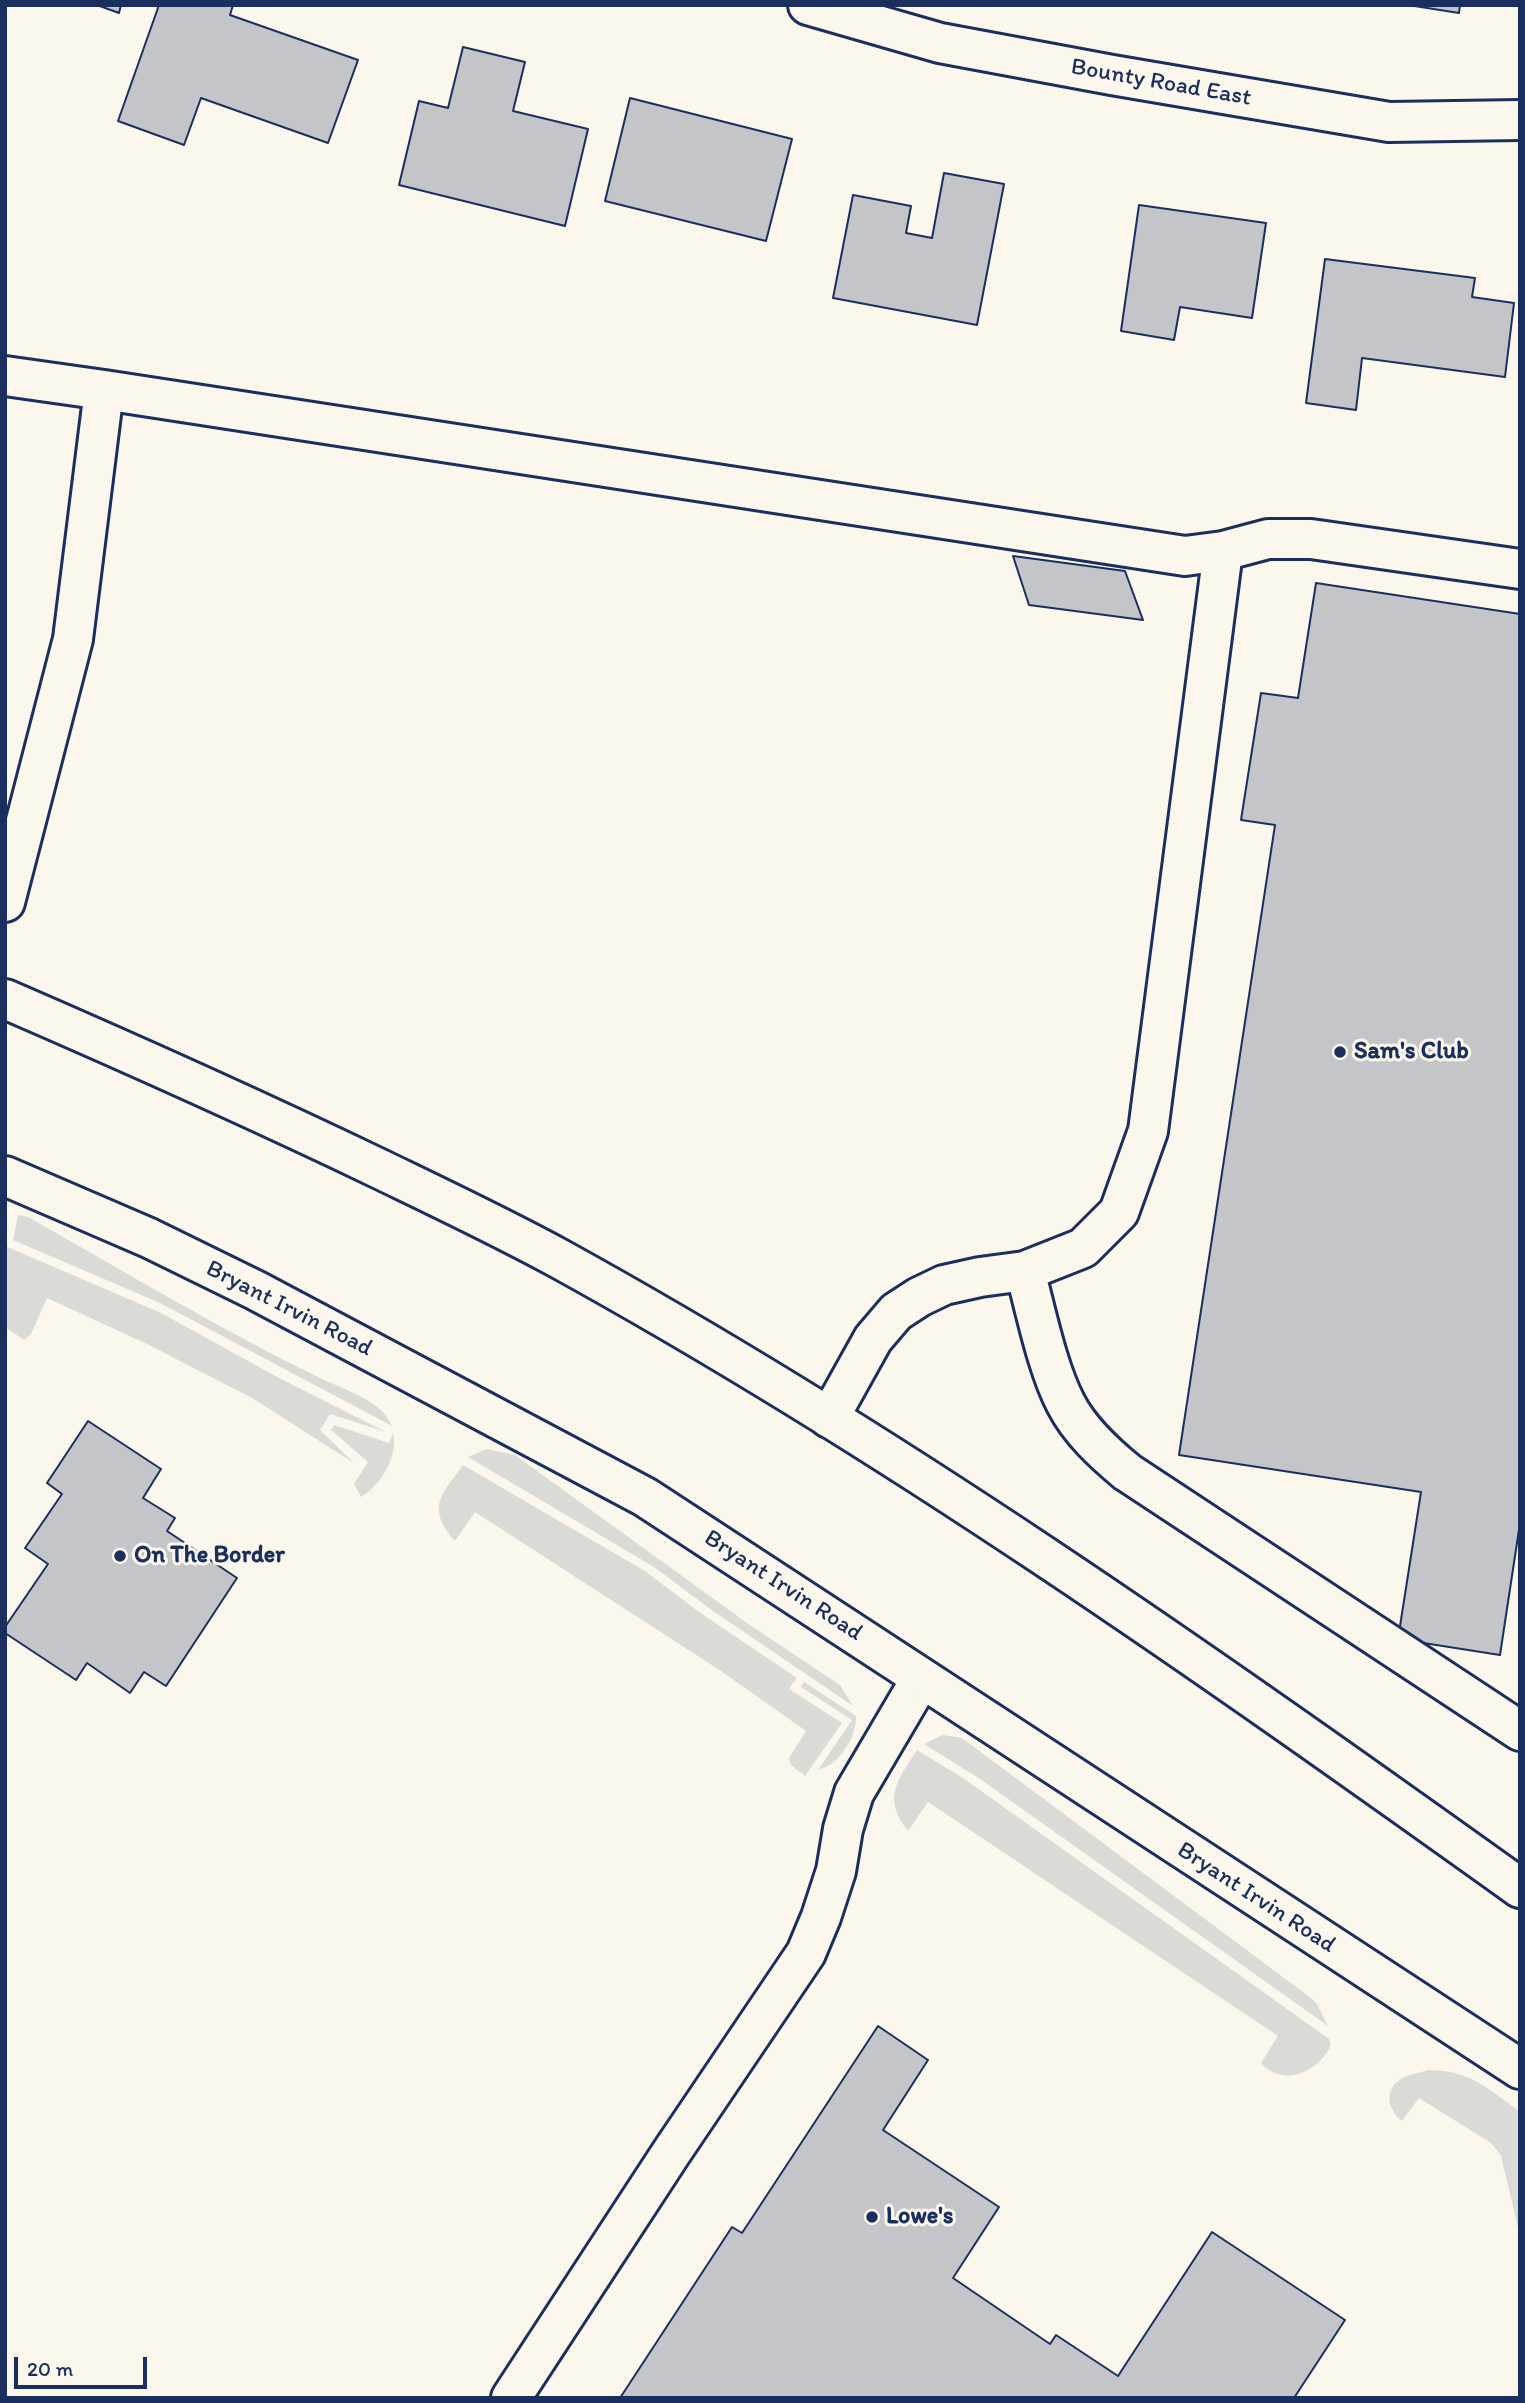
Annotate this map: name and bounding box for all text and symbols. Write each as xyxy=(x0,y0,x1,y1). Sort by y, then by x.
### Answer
street label: Bounty Road East xyxy=(1069,53,1253,113)
place label: Sam's Club xyxy=(1354,1038,1469,1066)
marker: Sam's Club xyxy=(1332,1044,1348,1060)
street label: Bryant Irvin Road xyxy=(201,1255,377,1363)
street label: Bryant Irvin Road xyxy=(698,1524,868,1648)
place label: On The Border xyxy=(134,1542,285,1570)
marker: On The Border xyxy=(112,1548,128,1564)
street label: Bryant Irvin Road xyxy=(1171,1836,1341,1960)
place label: Lowe's xyxy=(886,2203,953,2231)
marker: Lowe's xyxy=(864,2209,880,2225)
scale bar xyxy=(18,2344,150,2388)
text: 20 m xyxy=(27,2356,73,2381)

